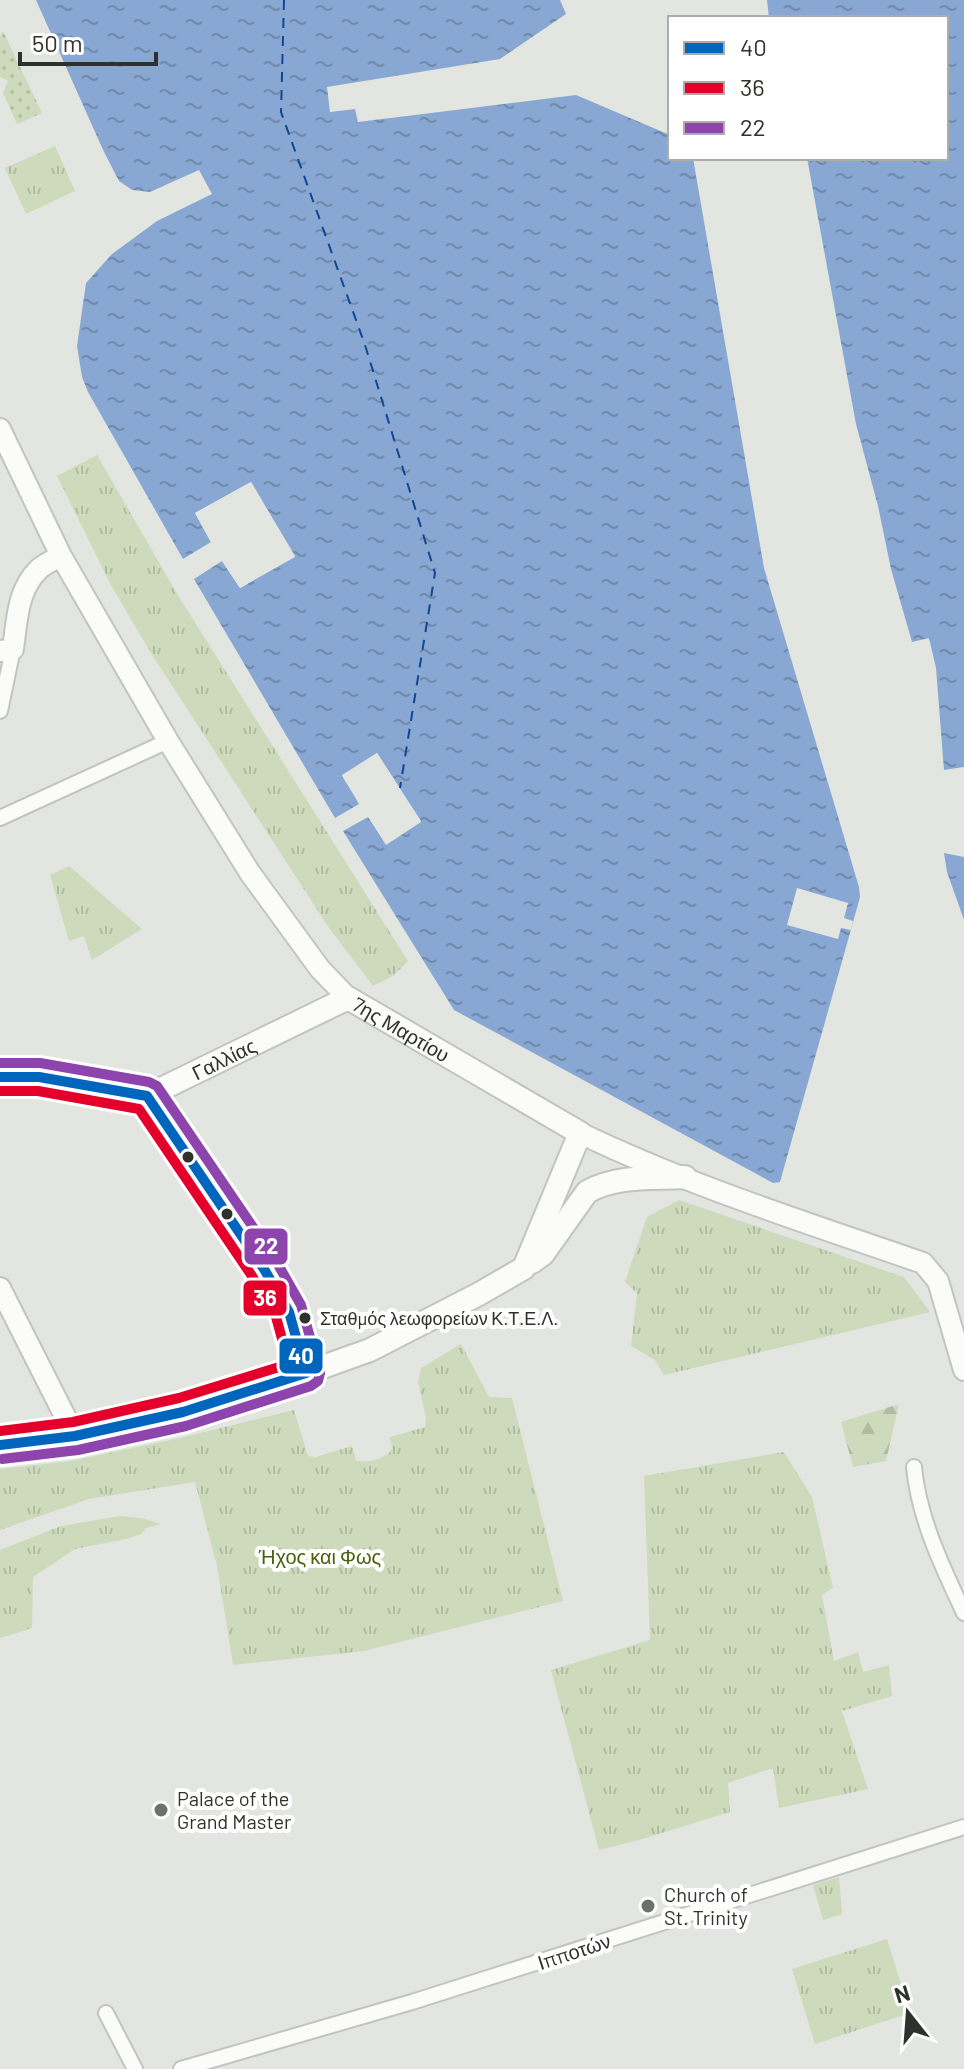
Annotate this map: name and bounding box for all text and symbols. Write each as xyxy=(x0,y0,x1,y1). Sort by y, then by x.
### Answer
scale bar xyxy=(20,16,156,66)
legend xyxy=(668,16,948,160)
text: 50 m xyxy=(32,28,83,57)
text: 40 xyxy=(740,32,767,61)
text: 36 xyxy=(740,72,765,101)
text: 22 xyxy=(740,112,766,141)
street label: 7ης Μαρτίου xyxy=(349,992,454,1067)
street label: Γαλλίας xyxy=(188,1033,260,1084)
unlabelled marker xyxy=(180,1149,196,1165)
unlabelled marker xyxy=(219,1206,235,1222)
line badge: 22 xyxy=(243,1227,289,1266)
text: 22 xyxy=(254,1232,278,1258)
line badge: 36 xyxy=(242,1279,288,1317)
text: 36 xyxy=(253,1284,277,1310)
place label: Σταθμός λεωφορείων Κ.Τ.Ε.Λ. xyxy=(320,1307,558,1329)
marker: Σταθμός λεωφορείων Κ.Τ.Ε.Λ. xyxy=(297,1310,313,1326)
line badge: 40 xyxy=(278,1337,324,1375)
text: 40 xyxy=(288,1342,314,1368)
park label: Ήχος και Φως xyxy=(258,1544,382,1568)
place label: Palace of the Grand Master xyxy=(177,1786,291,1833)
marker: Palace of the Grand Master xyxy=(152,1801,170,1819)
place label: Church of St. Trinity xyxy=(664,1882,748,1929)
marker: Church of St. Trinity xyxy=(639,1897,657,1915)
street label: Ιπποτών xyxy=(534,1928,614,1974)
north arrow xyxy=(868,1973,948,2053)
text: N xyxy=(891,1978,913,2007)

